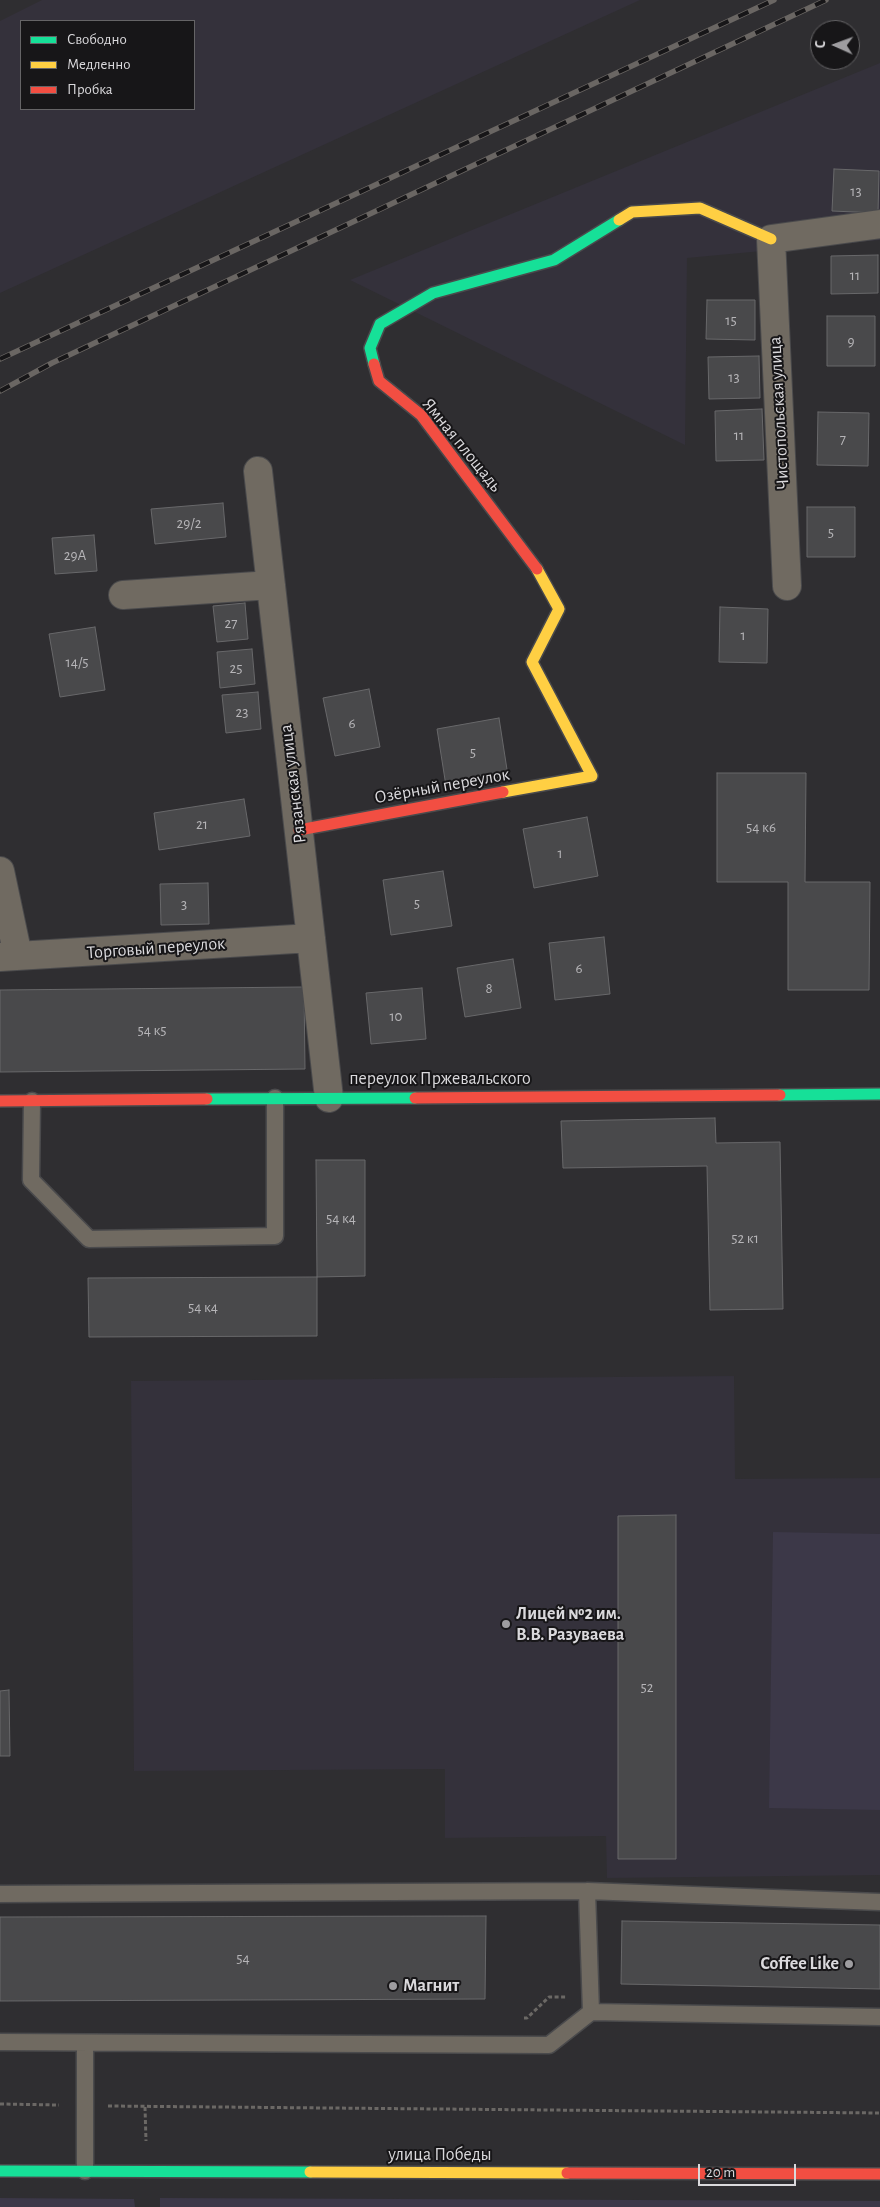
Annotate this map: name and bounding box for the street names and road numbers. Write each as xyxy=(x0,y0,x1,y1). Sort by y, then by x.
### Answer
street label: Чистопольская улица xyxy=(764,336,794,490)
street label: Ямная площадь xyxy=(418,394,506,496)
street label: Рязанская улица xyxy=(275,723,311,845)
street label: Озёрный переулок xyxy=(373,763,511,809)
street label: Торговый переулок xyxy=(86,932,226,964)
street label: переулок Пржевальского xyxy=(349,1068,531,1090)
street label: улица Победы xyxy=(388,2144,492,2166)

